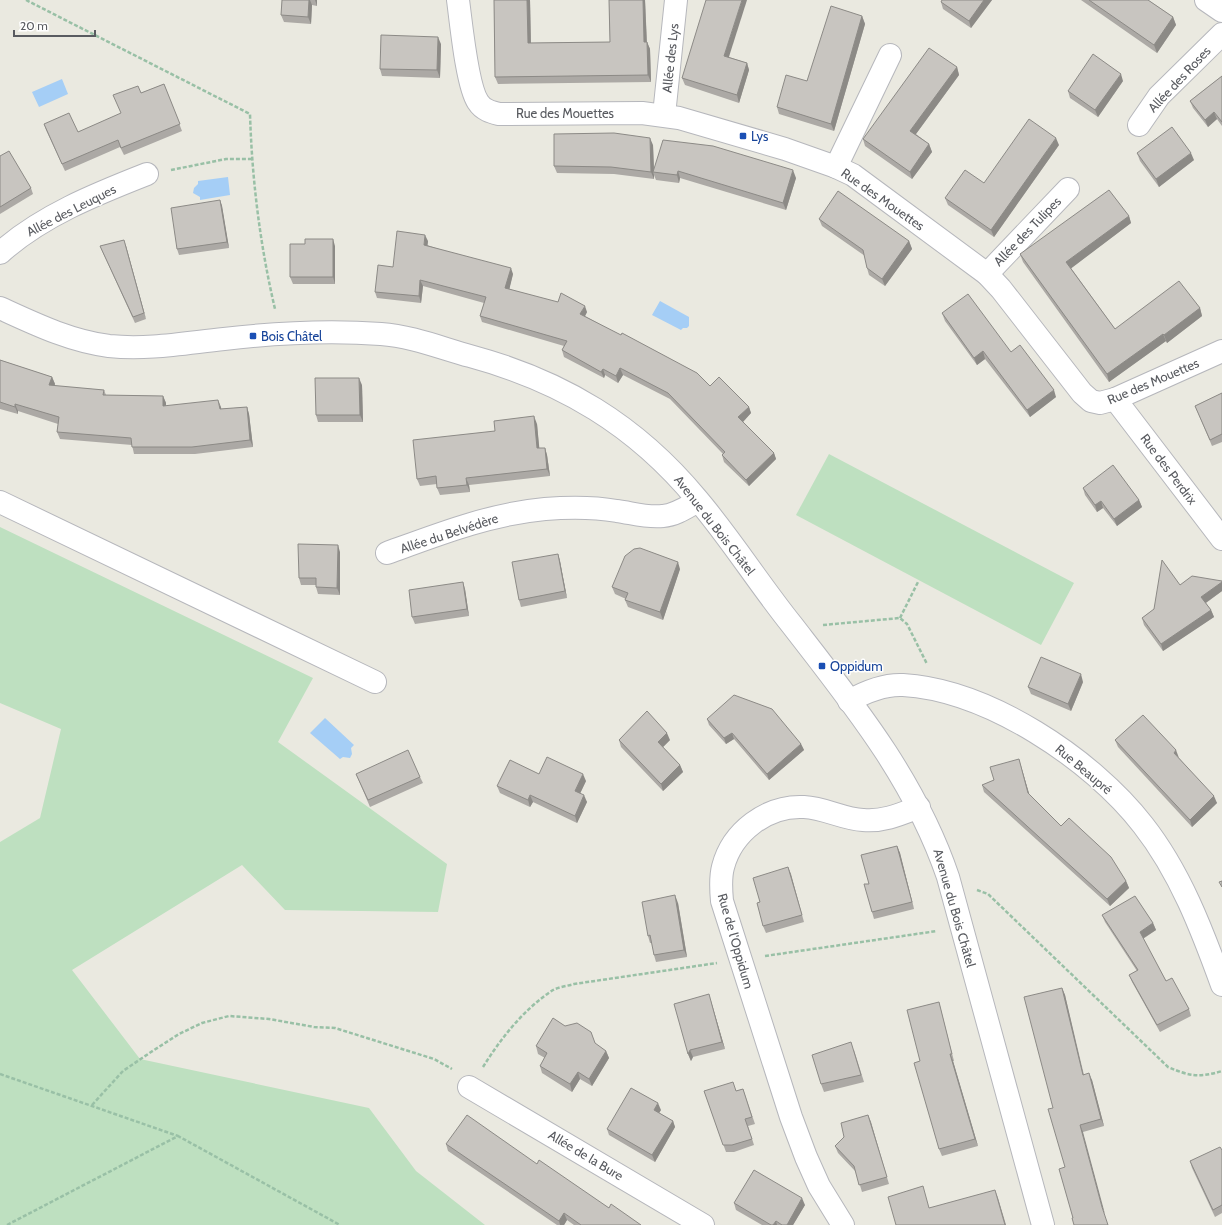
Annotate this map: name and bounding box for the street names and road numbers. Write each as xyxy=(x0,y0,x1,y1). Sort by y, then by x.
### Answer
street label: Allée des Lys xyxy=(658,22,682,94)
street label: Allée des Roses xyxy=(1144,42,1214,115)
street label: Rue des Mouettes xyxy=(516,105,615,121)
street label: Rue des Mouettes xyxy=(838,164,928,234)
street label: Allée des Leuques xyxy=(24,180,119,239)
street label: Allée des Tulipes xyxy=(990,193,1064,269)
street label: Rue des Mouettes xyxy=(1105,354,1202,408)
street label: Rue des Perdrix xyxy=(1137,430,1201,508)
street label: Avenue du Bois Châtel xyxy=(671,472,759,578)
street label: Allée du Belvédère xyxy=(398,510,500,556)
street label: Rue Beaupré xyxy=(1052,741,1116,798)
street label: Avenue du Bois Châtel xyxy=(930,847,980,969)
street label: Rue de l'Oppidum xyxy=(715,891,757,991)
street label: Allée de la Bure xyxy=(546,1126,627,1184)

